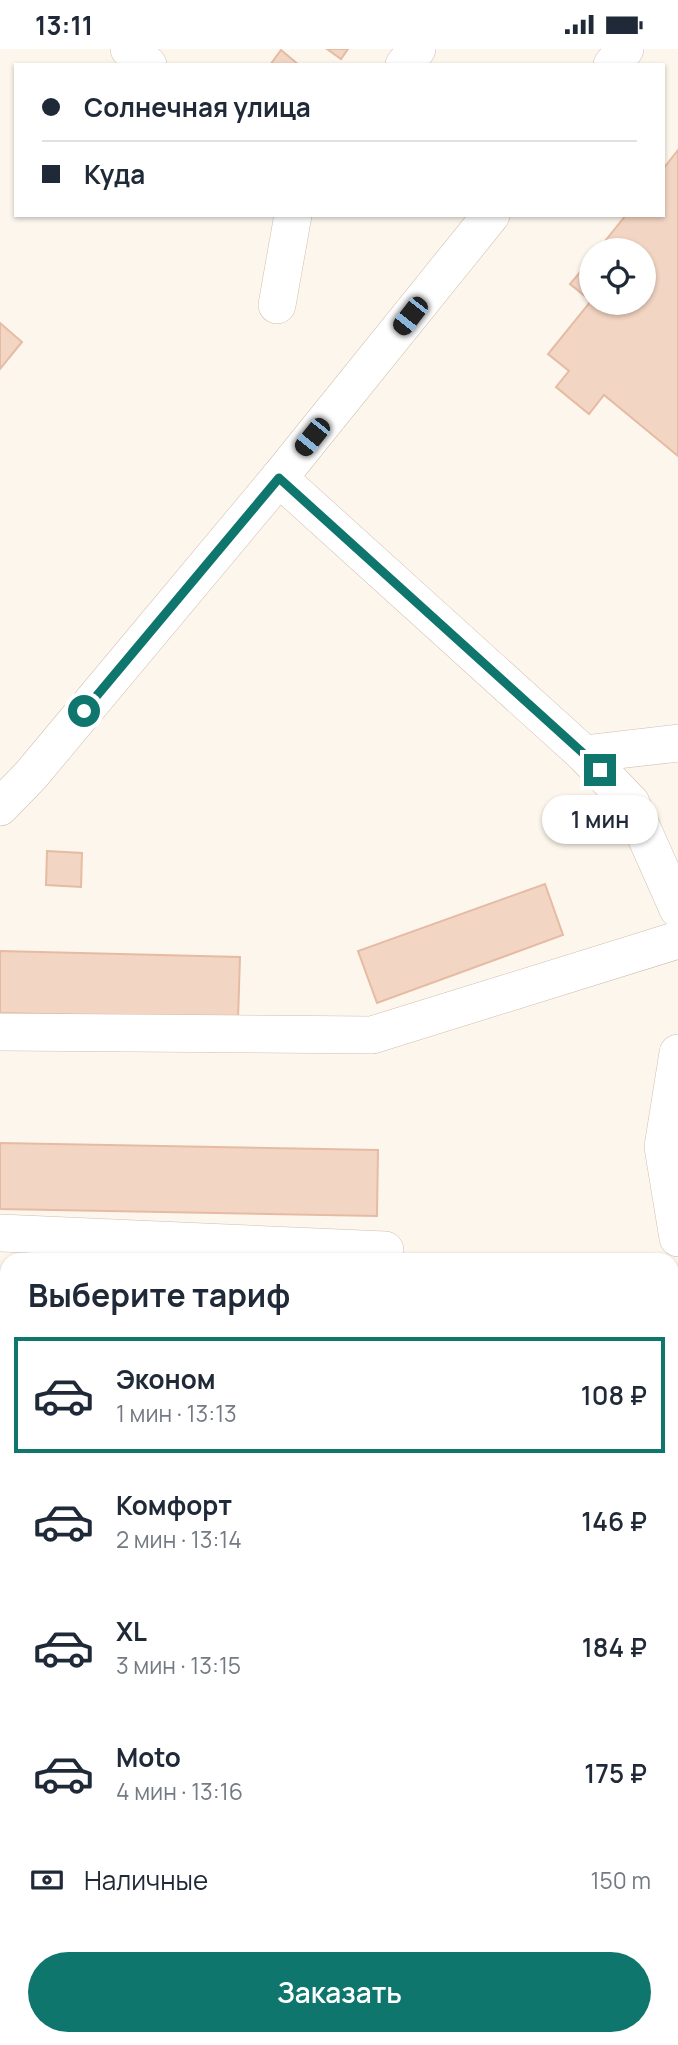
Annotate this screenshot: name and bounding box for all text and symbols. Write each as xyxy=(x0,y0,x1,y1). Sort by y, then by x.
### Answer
text: 13:11 xyxy=(35,7,93,43)
text: Солнечная улица xyxy=(84,89,311,125)
text: Куда xyxy=(84,156,145,192)
map controls xyxy=(579,238,656,315)
button: locate xyxy=(579,238,656,315)
car xyxy=(389,293,432,339)
car xyxy=(291,414,334,460)
route start xyxy=(68,695,100,727)
route end xyxy=(584,754,616,786)
callout: 1 мин xyxy=(542,795,658,843)
text: 1 мин xyxy=(571,803,629,835)
text: Выберите тариф xyxy=(28,1273,290,1317)
text: Эконом xyxy=(116,1361,216,1397)
icon: car xyxy=(32,1364,95,1427)
text: 108 ₽ xyxy=(581,1377,647,1413)
text: 1 мин · 13:13 xyxy=(116,1397,237,1429)
text: Комфорт xyxy=(116,1487,232,1523)
icon: car xyxy=(32,1490,95,1553)
text: 146 ₽ xyxy=(581,1503,647,1539)
text: 2 мин · 13:14 xyxy=(116,1523,242,1555)
text: XL xyxy=(116,1613,147,1649)
icon: car xyxy=(32,1616,95,1679)
text: 184 ₽ xyxy=(582,1629,647,1665)
text: 3 мин · 13:15 xyxy=(116,1649,241,1681)
text: Moto xyxy=(116,1739,181,1775)
icon: car xyxy=(32,1742,95,1805)
text: 175 ₽ xyxy=(584,1755,647,1791)
text: 4 мин · 13:16 xyxy=(116,1775,243,1807)
icon: cash xyxy=(28,1861,66,1899)
text: Наличные xyxy=(84,1862,208,1898)
text: 150 m xyxy=(591,1864,651,1896)
button: Заказать xyxy=(28,1952,651,2032)

